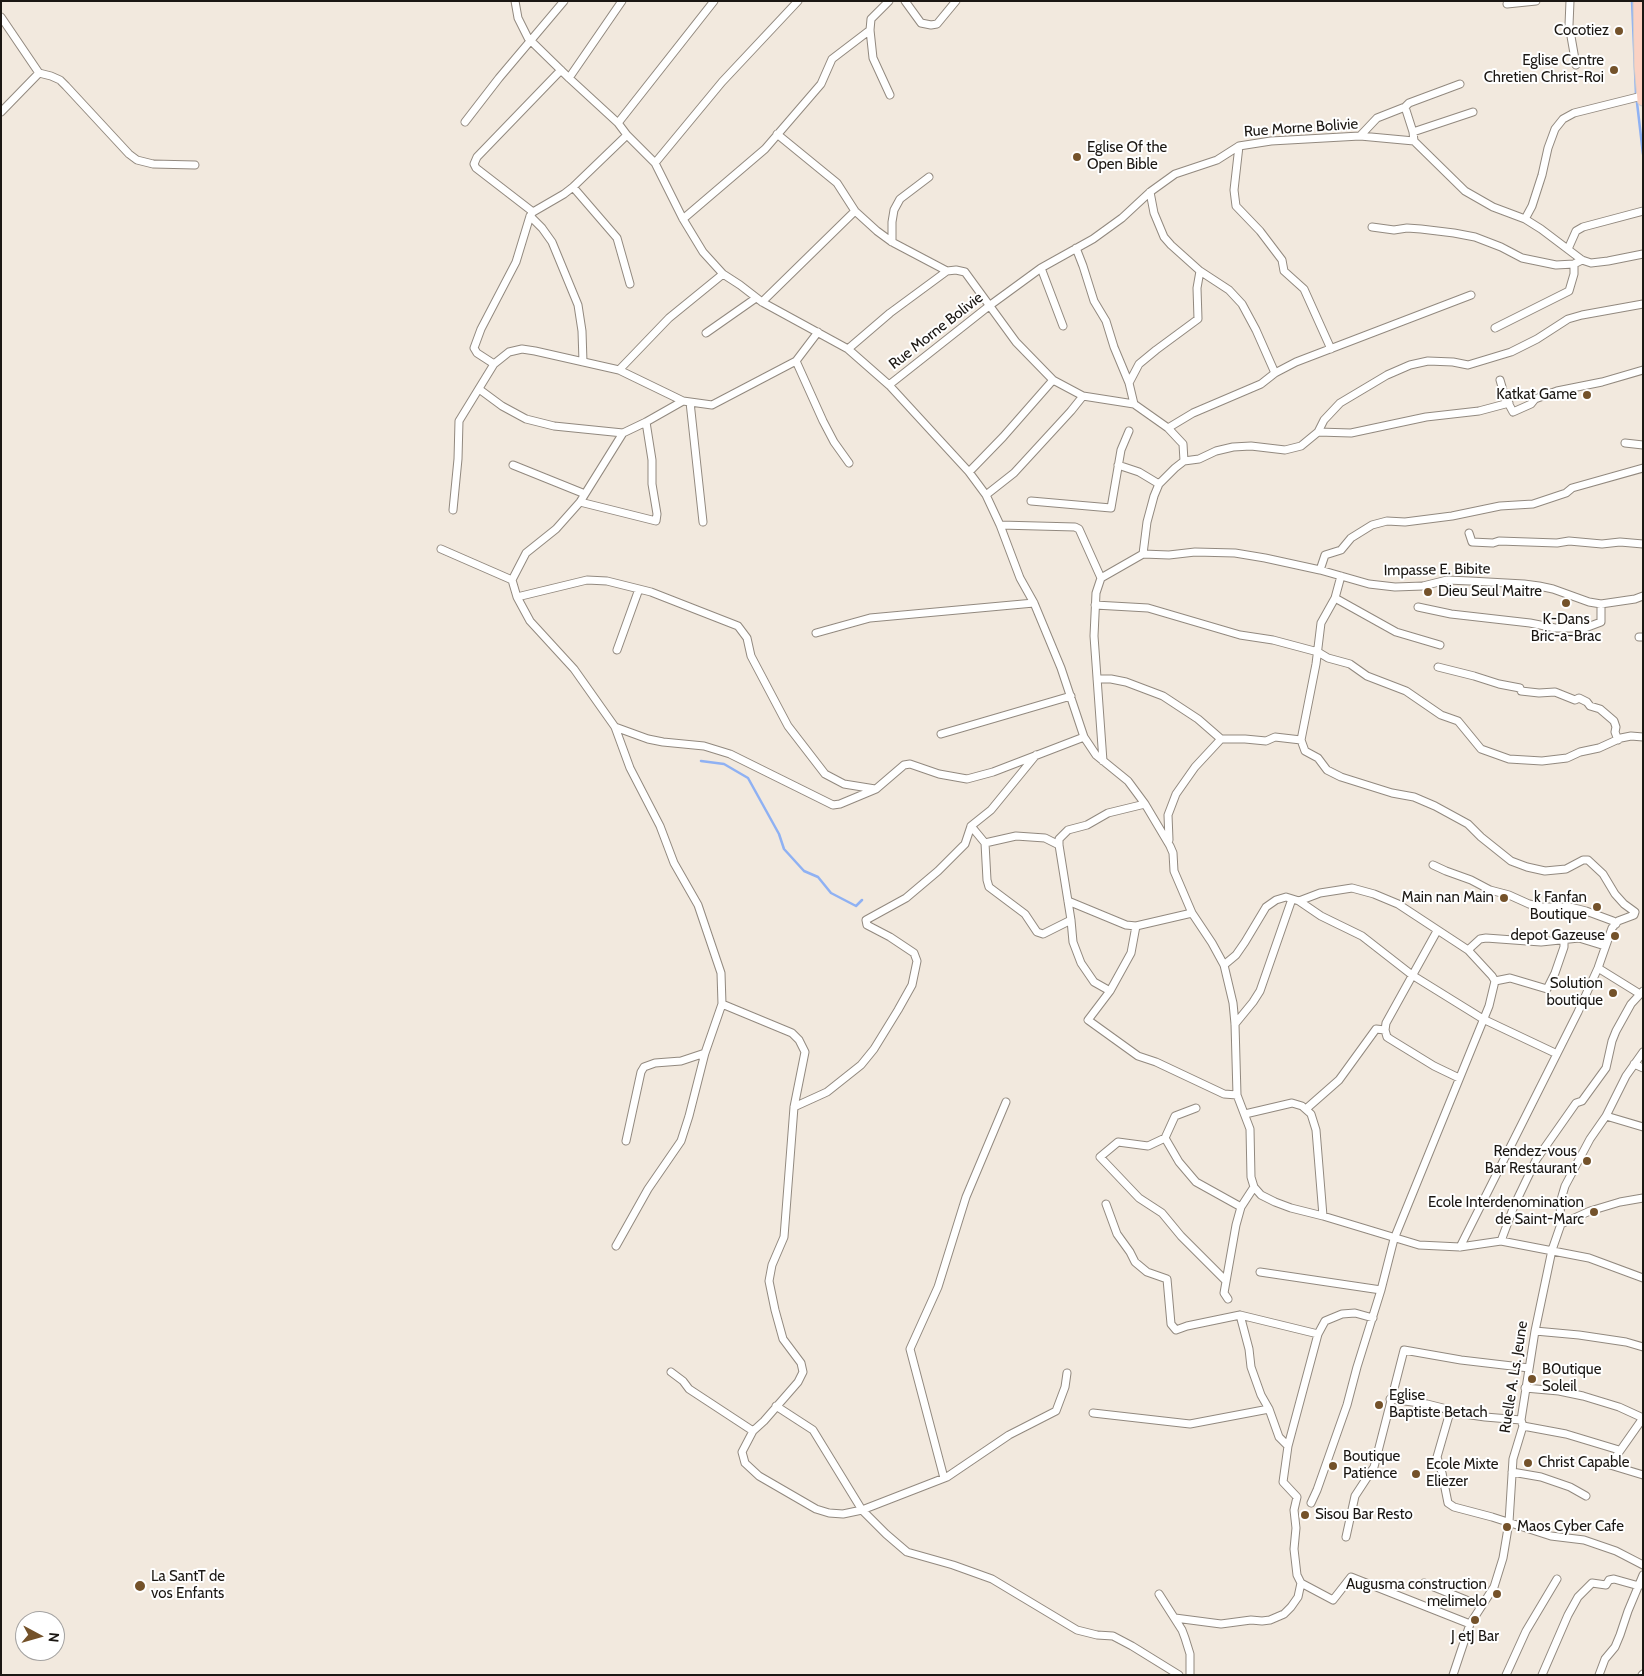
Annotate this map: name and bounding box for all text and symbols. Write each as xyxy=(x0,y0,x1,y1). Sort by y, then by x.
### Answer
place label: Cocotiez xyxy=(1554,22,1609,40)
marker: Cocotiez xyxy=(1613,25,1625,37)
place label: Eglise Centre Chretien Christ-Roi xyxy=(1484,52,1604,87)
marker: Eglise Centre Chretien Christ-Roi xyxy=(1608,64,1620,76)
street label: Rue Morne Bolivie xyxy=(1243,115,1359,141)
place label: Eglise Of the Open Bible xyxy=(1087,139,1167,174)
marker: Eglise Of the Open Bible xyxy=(1071,151,1083,163)
street label: Rue Morne Bolivie xyxy=(885,289,987,373)
place label: Katkat Game xyxy=(1496,386,1577,404)
marker: Katkat Game xyxy=(1581,389,1593,401)
street label: Impasse E. Bibite xyxy=(1383,560,1491,580)
place label: Dieu Seul Maitre xyxy=(1438,583,1542,601)
marker: Dieu Seul Maitre xyxy=(1422,586,1434,598)
marker: K-Dans Bric-a-Brac xyxy=(1560,597,1572,609)
place label: K-Dans Bric-a-Brac xyxy=(1531,611,1601,646)
place label: Main nan Main xyxy=(1402,889,1494,907)
place label: k Fanfan Boutique xyxy=(1530,889,1587,924)
marker: Main nan Main xyxy=(1498,892,1510,904)
marker: k Fanfan Boutique xyxy=(1591,901,1603,913)
place label: depot Gazeuse xyxy=(1510,927,1605,945)
marker: depot Gazeuse xyxy=(1609,930,1621,942)
place label: Solution boutique xyxy=(1546,975,1603,1010)
marker: Solution boutique xyxy=(1607,987,1619,999)
place label: Rendez-vous Bar Restaurant xyxy=(1485,1143,1577,1178)
marker: Rendez-vous Bar Restaurant xyxy=(1581,1155,1593,1167)
place label: Ecole Interdenomination de Saint-Marc xyxy=(1428,1194,1584,1229)
marker: Ecole Interdenomination de Saint-Marc xyxy=(1588,1206,1600,1218)
street label: Ruelle A. Ls. Jeune xyxy=(1496,1319,1532,1435)
place label: B0utique Soleil xyxy=(1542,1361,1601,1396)
marker: B0utique Soleil xyxy=(1526,1373,1538,1385)
place label: Eglise Baptiste Betach xyxy=(1389,1387,1488,1422)
marker: Eglise Baptiste Betach xyxy=(1373,1399,1385,1411)
place label: Boutique Patience xyxy=(1343,1448,1400,1483)
place label: Christ Capable xyxy=(1538,1454,1629,1472)
place label: Ecole Mixte Eliezer xyxy=(1426,1456,1499,1491)
marker: Christ Capable xyxy=(1522,1457,1534,1469)
marker: Boutique Patience xyxy=(1327,1460,1339,1472)
marker: Ecole Mixte Eliezer xyxy=(1410,1468,1422,1480)
place label: Sisou Bar Resto xyxy=(1315,1506,1413,1524)
marker: Sisou Bar Resto xyxy=(1299,1509,1311,1521)
place label: Maos Cyber Cafe xyxy=(1517,1518,1624,1536)
marker: Maos Cyber Cafe xyxy=(1501,1521,1513,1533)
place label: La SantT de vos Enfants xyxy=(151,1568,225,1603)
place label: Augusma construction melimelo xyxy=(1346,1576,1487,1611)
marker: La SantT de vos Enfants xyxy=(133,1579,147,1593)
marker: Augusma construction melimelo xyxy=(1491,1588,1503,1600)
north arrow xyxy=(15,1611,65,1661)
marker: J etJ Bar xyxy=(1469,1614,1481,1626)
place label: J etJ Bar xyxy=(1451,1628,1499,1646)
text: N xyxy=(44,1632,63,1643)

